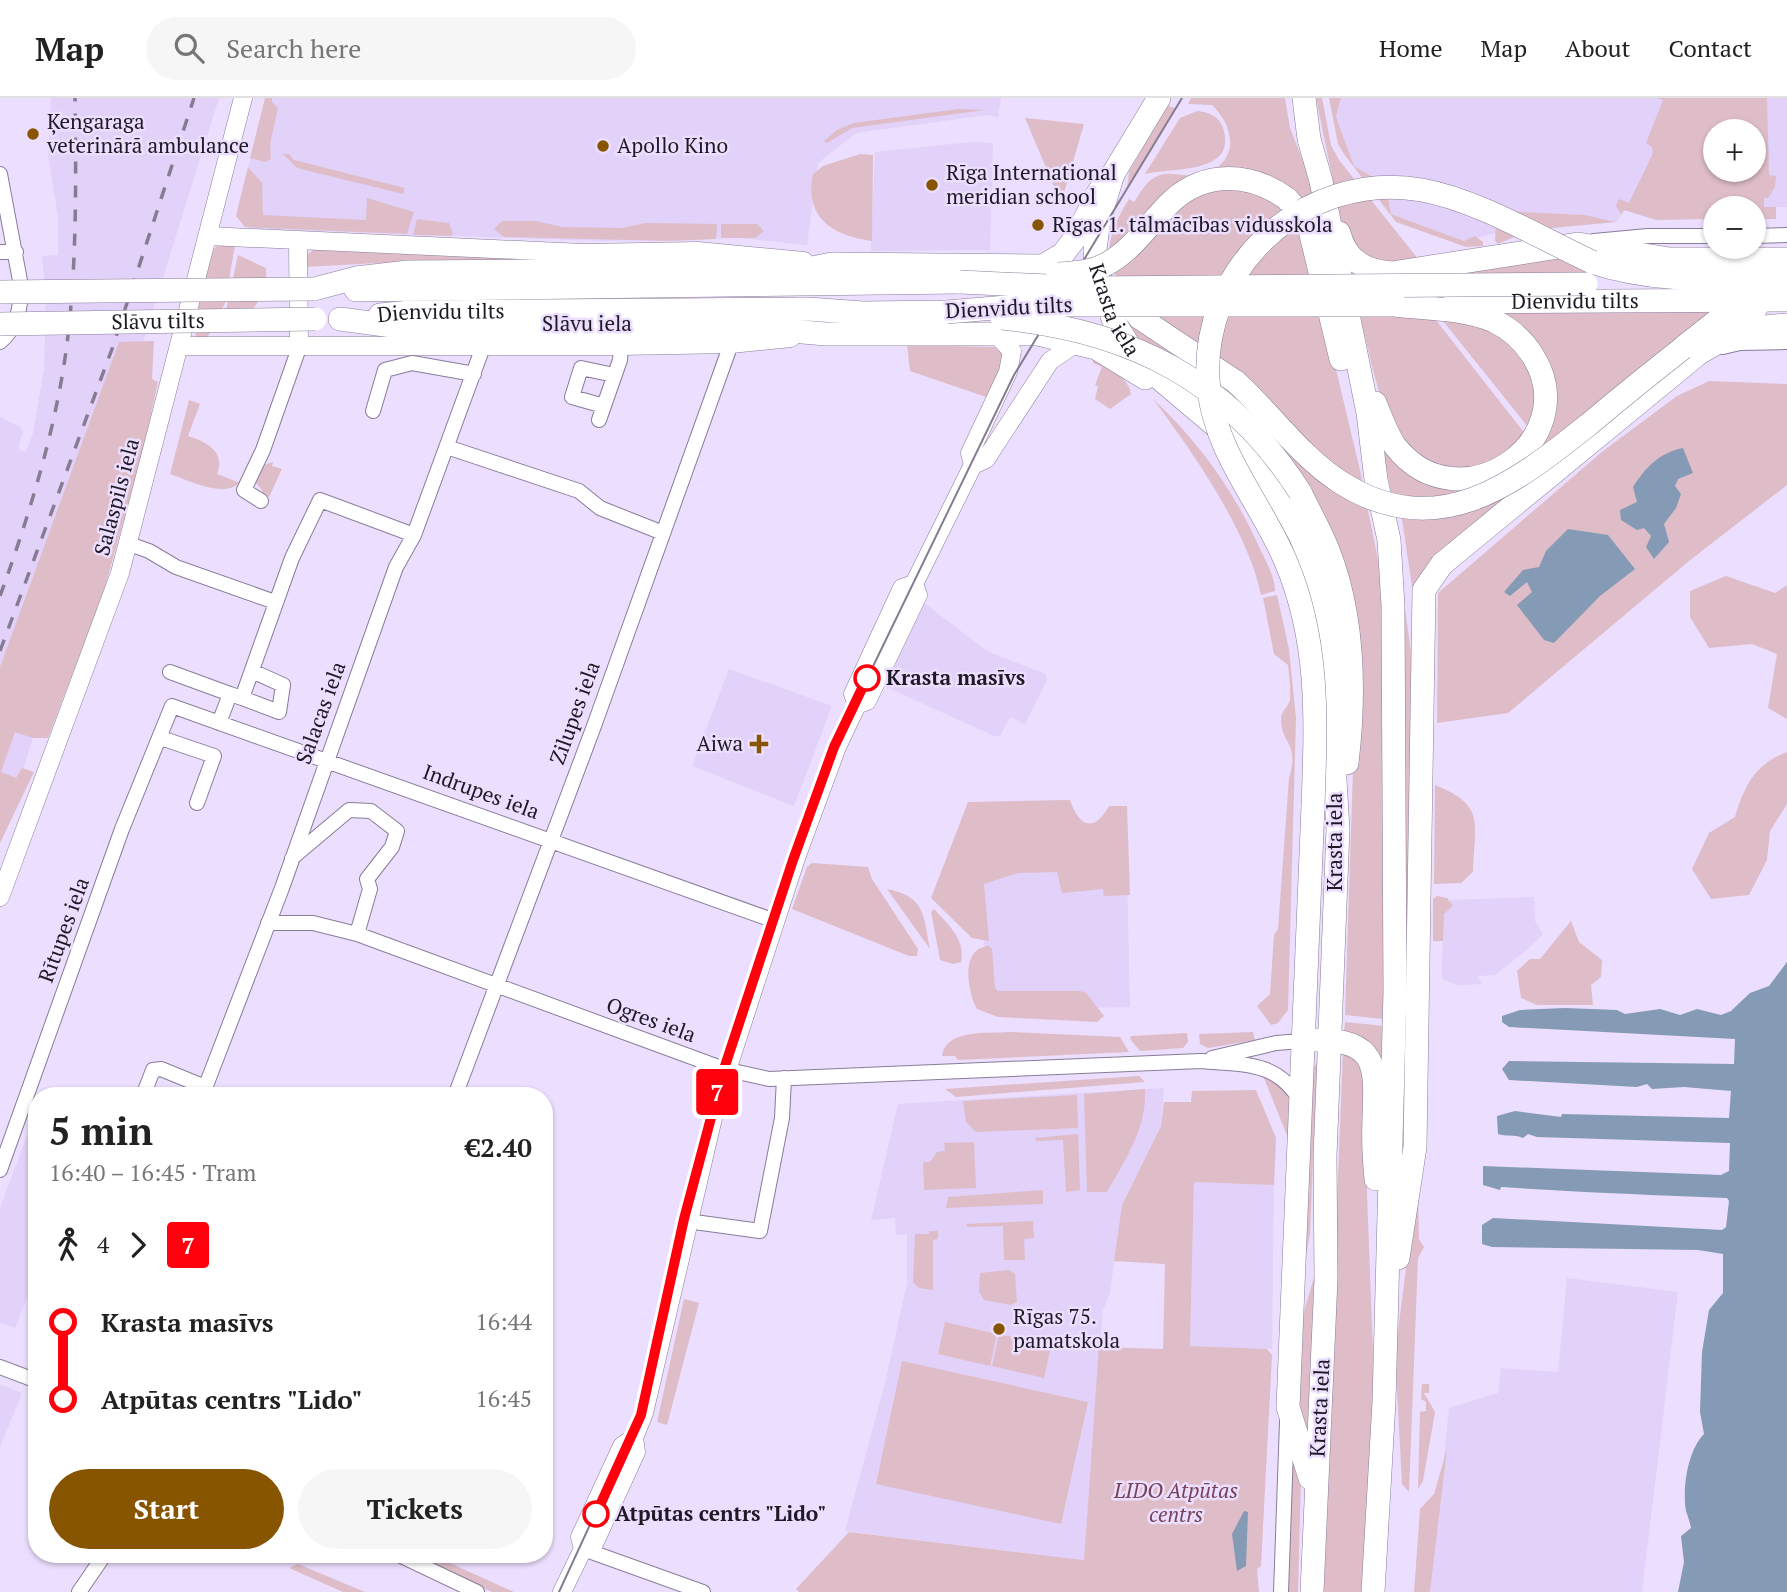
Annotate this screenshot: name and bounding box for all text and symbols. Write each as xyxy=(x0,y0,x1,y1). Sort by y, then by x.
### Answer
search box xyxy=(146,17,636,80)
text: Map xyxy=(35,27,104,70)
icon: search xyxy=(170,29,208,67)
text: Search here xyxy=(226,31,361,65)
text: Home xyxy=(1379,32,1443,64)
text: Map xyxy=(1481,32,1527,64)
text: About xyxy=(1565,32,1631,64)
text: Contact xyxy=(1669,32,1752,64)
place label: Ķengaraga veterinārā ambulance xyxy=(46,107,249,159)
map controls xyxy=(1703,119,1766,259)
button: + xyxy=(1703,119,1766,182)
marker: Ķengaraga veterinārā ambulance xyxy=(25,126,41,142)
place label: Apollo Kino xyxy=(617,131,728,159)
marker: Apollo Kino xyxy=(595,138,611,154)
place label: Rīga International meridian school xyxy=(946,158,1117,210)
marker: Rīga International meridian school xyxy=(924,177,940,193)
button: − xyxy=(1703,196,1766,259)
place label: Rīgas 1. tālmācības vidusskola xyxy=(1052,210,1333,238)
marker: Rīgas 1. tālmācības vidusskola xyxy=(1030,217,1046,233)
street label: Krasta iela xyxy=(1083,260,1147,362)
street label: Dienvidu tilts xyxy=(1511,286,1639,315)
street label: Dienvidu tilts xyxy=(945,290,1073,324)
street label: Dienvidu tilts xyxy=(376,296,505,328)
street label: Slāvu tilts xyxy=(111,306,205,335)
street label: Slāvu iela xyxy=(542,309,632,337)
street label: Salaspils iela xyxy=(87,435,145,559)
street label: Salacas iela xyxy=(289,657,352,768)
street label: Zilupes iela xyxy=(542,657,606,768)
place label: Krasta masīvs xyxy=(886,663,1025,691)
marker: Krasta masīvs xyxy=(854,665,880,691)
place label: Aiwa xyxy=(696,729,743,757)
marker: Aiwa xyxy=(749,734,769,754)
street label: Indrupes iela xyxy=(419,757,544,825)
street label: Krasta iela xyxy=(1320,792,1348,891)
street label: Rītupes iela xyxy=(31,873,95,986)
street label: Ogres iela xyxy=(603,990,700,1048)
line badge: 7 xyxy=(694,1069,740,1115)
text: 7 xyxy=(710,1076,724,1108)
text: 5 min xyxy=(49,1106,153,1156)
text: €2.40 xyxy=(466,1130,532,1164)
text: 16:40 – 16:45 · Tram xyxy=(49,1157,256,1188)
icon: walk xyxy=(49,1226,87,1264)
icon: forward xyxy=(119,1226,157,1264)
text: 4 xyxy=(97,1229,109,1260)
text: 7 xyxy=(181,1229,195,1261)
place label: Rīgas 75. pamatskola xyxy=(1013,1302,1121,1354)
text: Krasta masīvs xyxy=(101,1305,273,1339)
text: 16:44 xyxy=(475,1306,532,1337)
marker: Rīgas 75. pamatskola xyxy=(991,1321,1007,1337)
street label: Krasta iela xyxy=(1302,1358,1336,1458)
text: Atpūtas centrs "Lido" xyxy=(101,1382,362,1416)
text: 16:45 xyxy=(475,1383,532,1414)
button: Start xyxy=(49,1469,284,1549)
button: Tickets xyxy=(298,1469,532,1549)
park label: LIDO Atpūtas centrs xyxy=(1113,1476,1238,1528)
place label: Atpūtas centrs "Lido" xyxy=(615,1499,826,1527)
marker: Atpūtas centrs "Lido" xyxy=(583,1501,609,1527)

